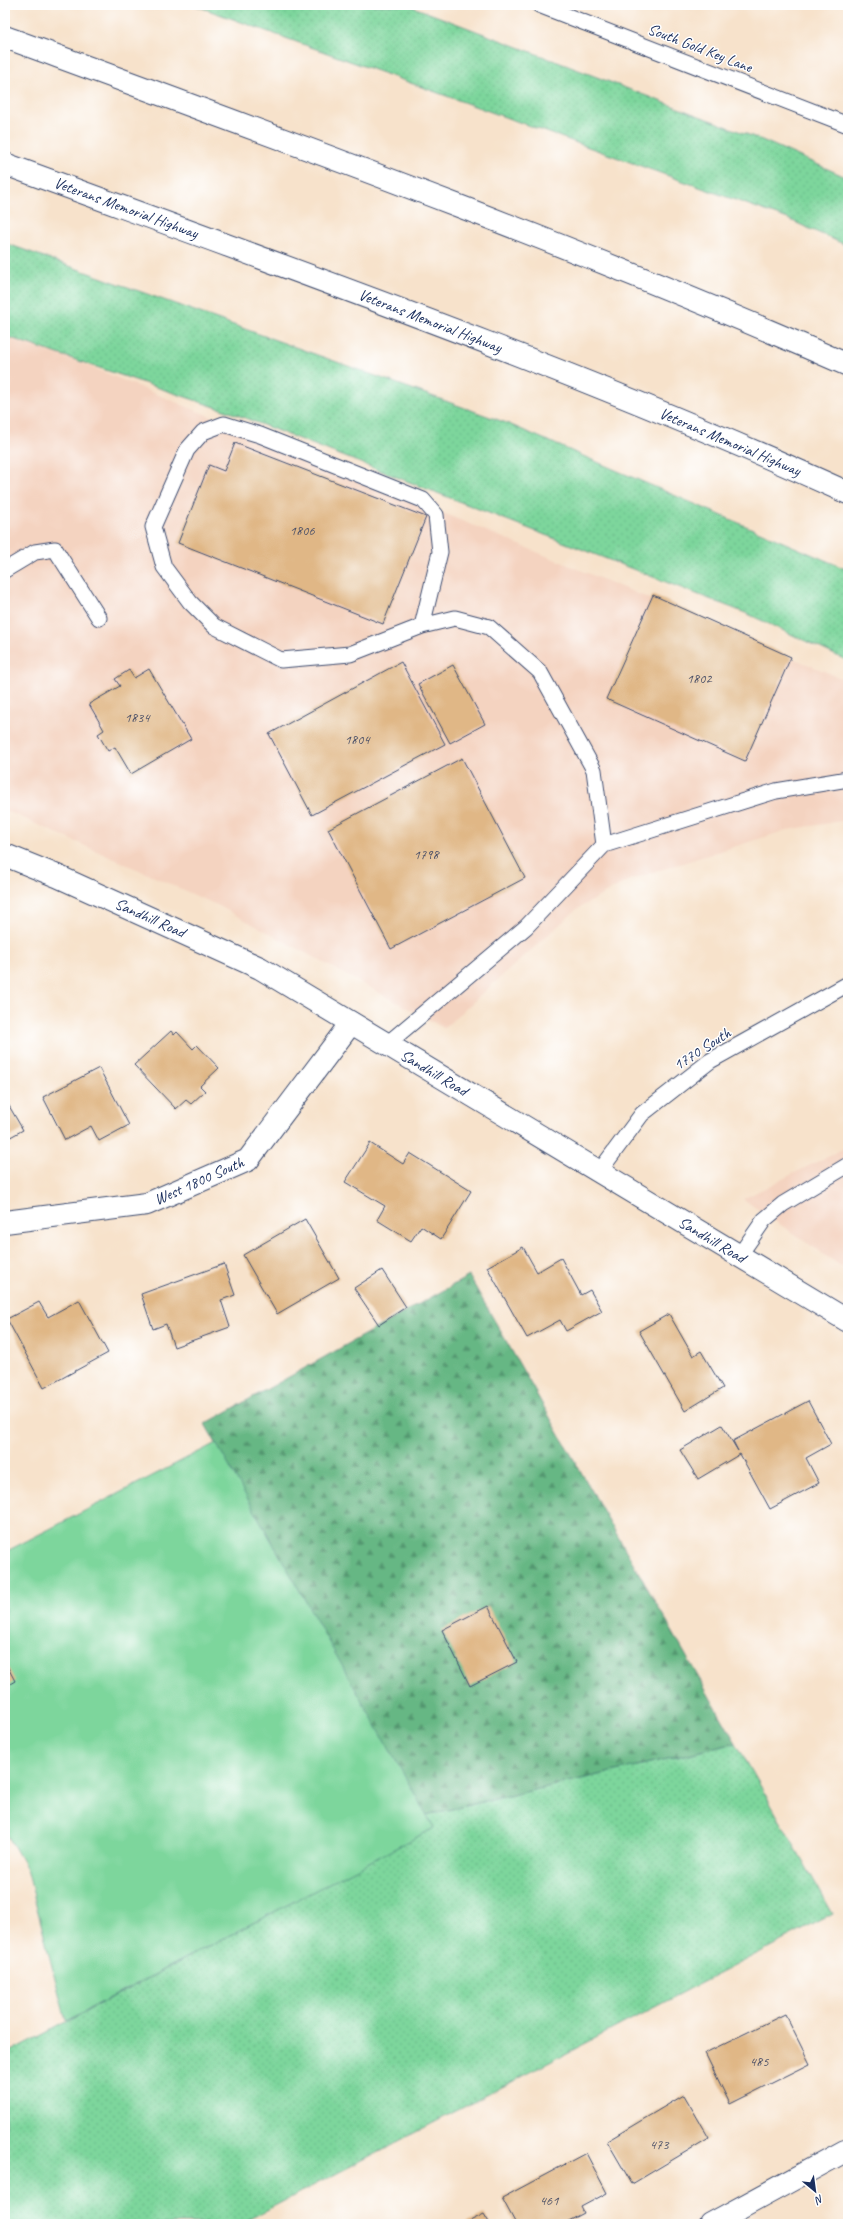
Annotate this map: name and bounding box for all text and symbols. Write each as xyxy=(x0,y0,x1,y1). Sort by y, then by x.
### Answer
street label: South Gold Key Lane xyxy=(645,19,757,78)
street label: Veterans Memorial Highway xyxy=(51,173,202,244)
street label: Veterans Memorial Highway xyxy=(356,284,506,358)
street label: Veterans Memorial Highway xyxy=(656,403,805,481)
house number: 1806 xyxy=(289,522,315,539)
house number: 1802 xyxy=(686,670,713,687)
house number: 1834 xyxy=(124,709,151,726)
house number: 1804 xyxy=(344,731,371,748)
house number: 1798 xyxy=(413,846,440,863)
street label: Sandhill Road xyxy=(112,894,191,943)
street label: 1770 South xyxy=(670,1023,735,1075)
street label: Sandhill Road xyxy=(397,1045,474,1102)
street label: West 1800 South xyxy=(151,1152,248,1210)
street label: Sandhill Road xyxy=(675,1212,752,1269)
house number: 485 xyxy=(750,2053,769,2070)
house number: 473 xyxy=(650,2136,670,2153)
north arrow xyxy=(795,2171,835,2211)
house number: 461 xyxy=(540,2192,559,2209)
text: N xyxy=(812,2192,826,2209)

